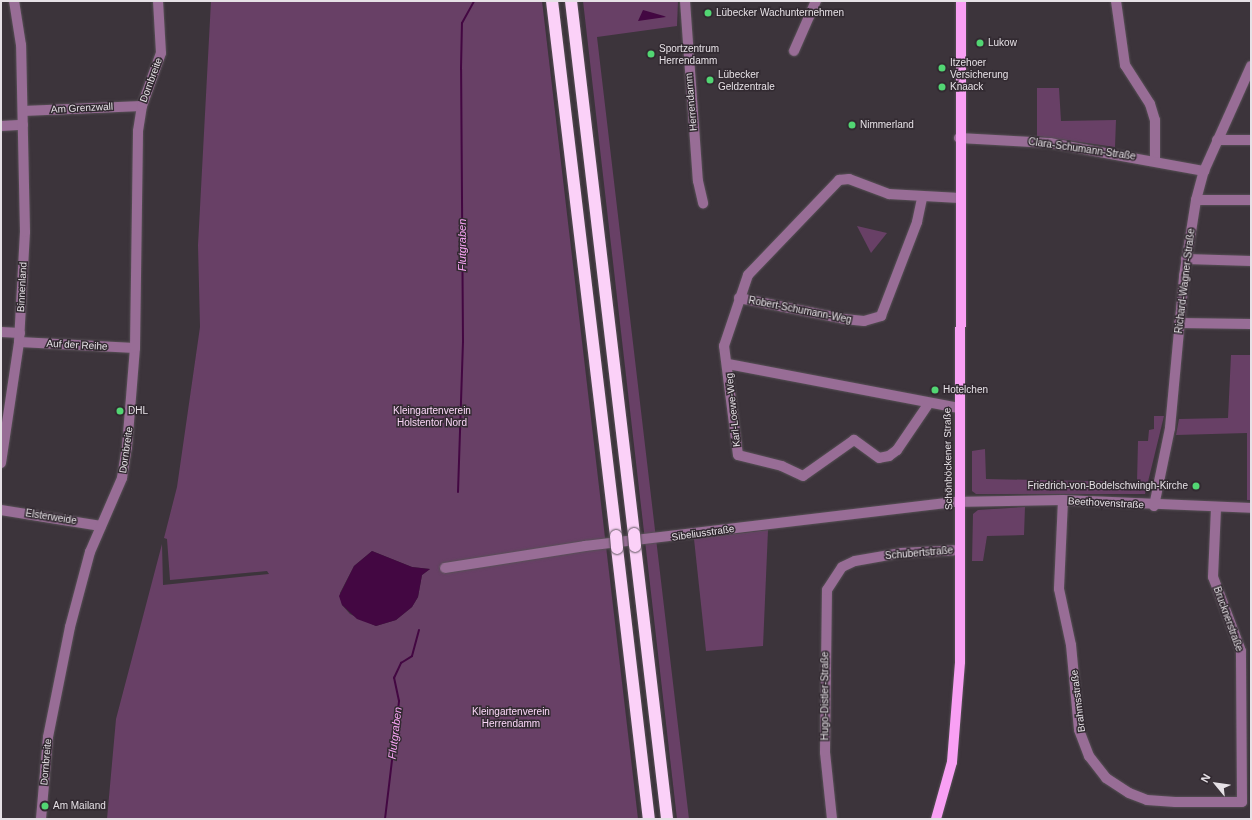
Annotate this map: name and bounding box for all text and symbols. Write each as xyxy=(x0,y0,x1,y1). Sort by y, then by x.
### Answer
place label: Lübecker Wachunternehmen xyxy=(716,7,844,19)
marker: Lübecker Wachunternehmen xyxy=(703,8,713,18)
place label: Lukow xyxy=(988,37,1017,49)
marker: Lukow xyxy=(975,38,985,48)
place label: Sportzentrum Herrendamm xyxy=(659,42,719,66)
marker: Sportzentrum Herrendamm xyxy=(646,49,656,59)
street label: Dornbreite xyxy=(137,56,165,104)
place label: Itzehoer Versicherung xyxy=(950,56,1008,80)
marker: Itzehoer Versicherung xyxy=(937,63,947,73)
place label: Lübecker Geldzentrale xyxy=(718,68,775,92)
street label: Herrendamm xyxy=(682,72,700,132)
marker: Lübecker Geldzentrale xyxy=(705,75,715,85)
place label: Knaack xyxy=(950,81,983,93)
marker: Knaack xyxy=(937,82,947,92)
street label: Am Grenzwall xyxy=(51,100,113,116)
place label: Nimmerland xyxy=(860,119,914,131)
marker: Nimmerland xyxy=(847,120,857,130)
street label: Clara-Schumann-Straße xyxy=(1028,136,1136,162)
water label: Flutgraben xyxy=(455,219,469,271)
street label: Richard-Wagner-Straße xyxy=(1173,228,1197,334)
street label: Binnenland xyxy=(15,262,29,312)
street label: Robert-Schumann-Weg xyxy=(747,294,853,326)
street label: Auf der Reihe xyxy=(46,337,108,353)
street label: Karl-Loewe-Weg xyxy=(723,372,743,448)
place label: Hotelchen xyxy=(943,384,988,396)
marker: Hotelchen xyxy=(930,385,940,395)
park label: Kleingartenverein Holstentor Nord xyxy=(393,404,471,428)
place label: DHL xyxy=(128,405,148,417)
marker: DHL xyxy=(115,406,125,416)
street label: Schönböckener Straße xyxy=(941,408,955,510)
street label: Dornbreite xyxy=(117,426,135,474)
place label: Friedrich-von-Bodelschwingh-Kirche xyxy=(1027,480,1188,492)
marker: Friedrich-von-Bodelschwingh-Kirche xyxy=(1191,481,1201,491)
street label: Beethovenstraße xyxy=(1068,495,1144,511)
street label: Elsterweide xyxy=(25,507,77,527)
street label: Sibeliusstraße xyxy=(671,523,735,543)
street label: Schubertstraße xyxy=(884,544,954,562)
street label: Brucknerstraße xyxy=(1211,585,1245,653)
street label: Hugo-Distler-Straße xyxy=(819,652,831,740)
street label: Brahmsstraße xyxy=(1068,669,1088,733)
park label: Kleingartenverein Herrendamm xyxy=(472,705,550,728)
water label: Flutgraben xyxy=(385,706,405,760)
street label: Dornbreite xyxy=(38,738,54,786)
north arrow xyxy=(1196,764,1236,804)
text: N xyxy=(1198,772,1213,785)
place label: Am Mailand xyxy=(53,800,106,812)
marker: Am Mailand xyxy=(40,801,50,811)

